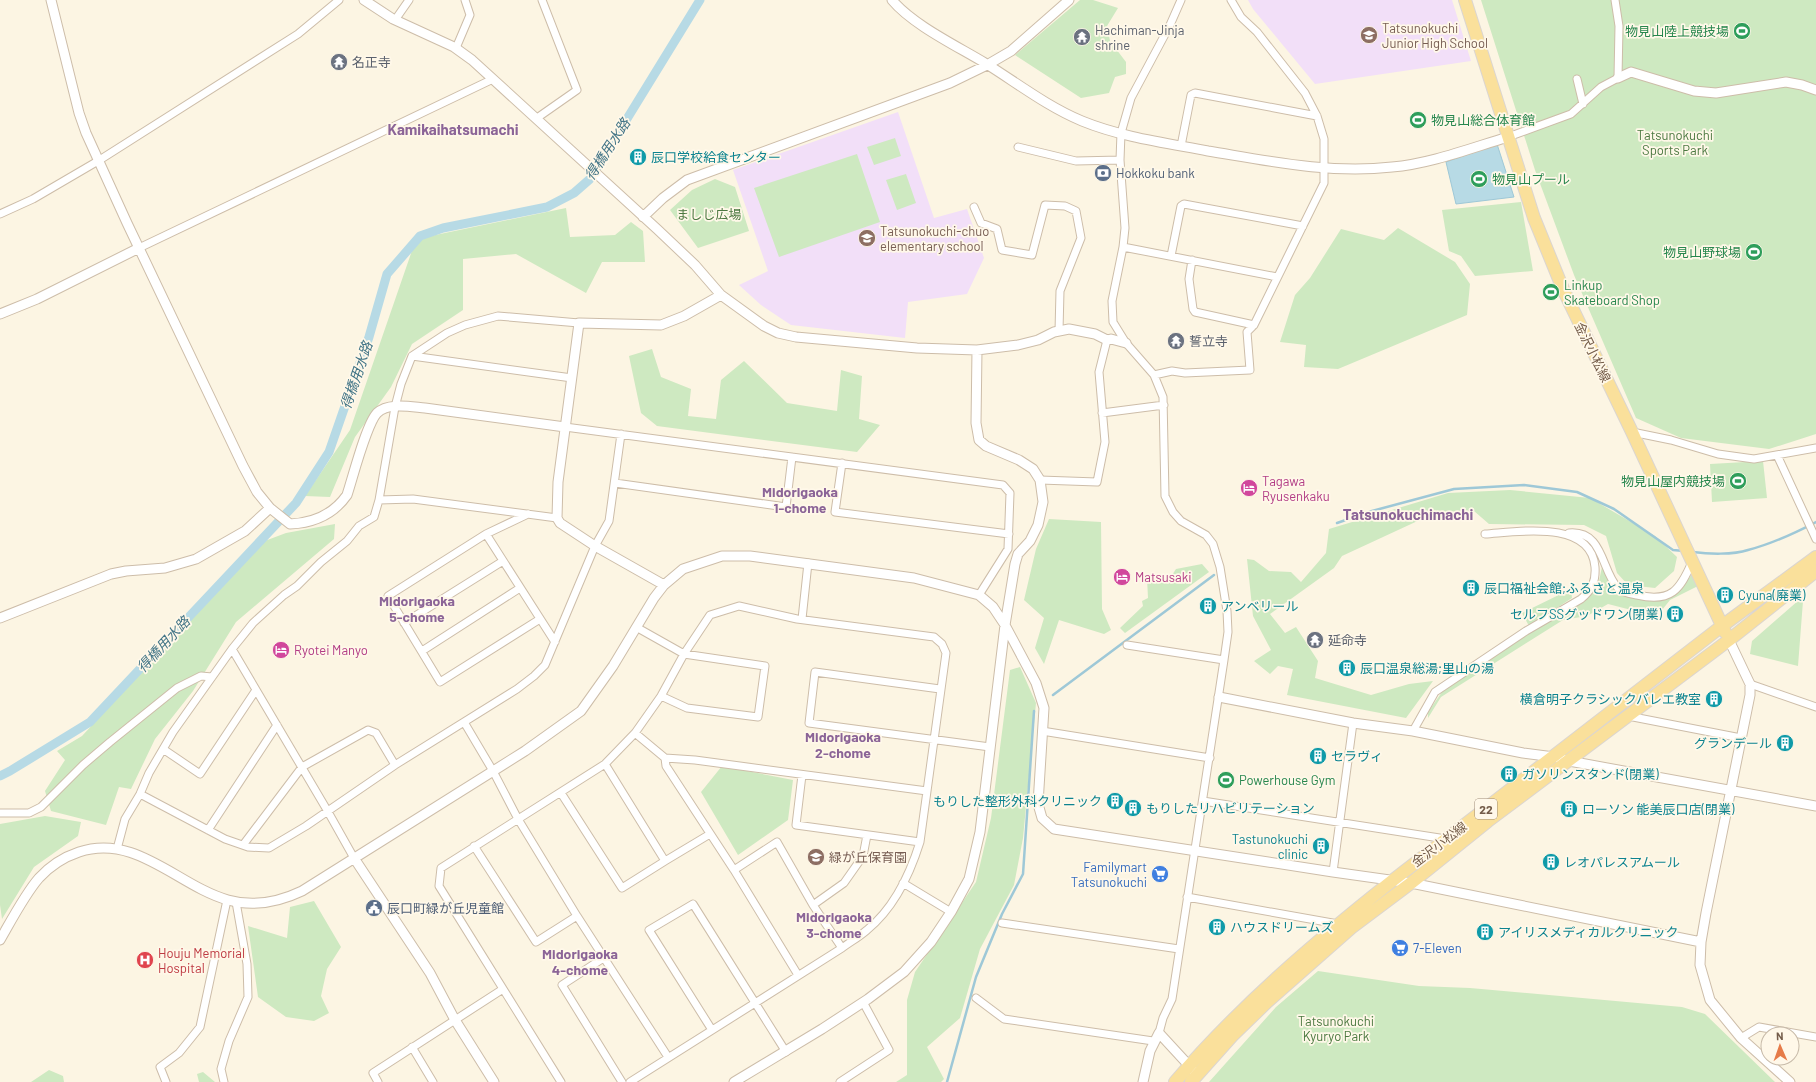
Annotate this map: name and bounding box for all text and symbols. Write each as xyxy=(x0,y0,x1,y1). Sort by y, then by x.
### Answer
place label: Tatsunokuchi Junior High School xyxy=(1382,20,1488,51)
sports icon: 物見山陸上競技場 xyxy=(1732,21,1752,41)
place label: Hachiman-Jinja shrine xyxy=(1095,22,1184,53)
place label: 物見山陸上競技場 xyxy=(1625,23,1729,39)
school or university icon: Tatsunokuchi Junior High School xyxy=(1359,25,1379,45)
temple icon: Hachiman-Jinja shrine xyxy=(1072,27,1092,47)
temple icon: 名正寺 xyxy=(329,52,349,72)
place label: 名正寺 xyxy=(352,54,391,70)
sports icon: 物見山総合体育館 xyxy=(1408,110,1428,130)
place label: 物見山総合体育館 xyxy=(1431,112,1535,128)
water label: 得橋用水路 xyxy=(581,114,634,183)
district label: Kamikaihatsumachi xyxy=(388,120,519,138)
park label: Tatsunokuchi Sports Park xyxy=(1637,127,1713,158)
building icon: 辰口学校給食センター xyxy=(628,147,648,167)
place label: 辰口学校給食センター xyxy=(651,149,781,165)
bank icon: Hokkoku bank xyxy=(1093,163,1113,183)
place label: Hokkoku bank xyxy=(1116,165,1195,181)
sports icon: 物見山プール xyxy=(1469,169,1489,189)
place label: 物見山プール xyxy=(1492,171,1570,187)
park label: ましじ広場 xyxy=(676,206,742,222)
place label: Tatsunokuchi-chuo elementary school xyxy=(880,223,989,254)
school or university icon: Tatsunokuchi-chuo elementary school xyxy=(857,228,877,248)
sports icon: 物見山野球場 xyxy=(1744,242,1764,262)
place label: 物見山野球場 xyxy=(1663,244,1741,260)
place label: Linkup Skateboard Shop xyxy=(1564,277,1660,308)
sports icon: Linkup Skateboard Shop xyxy=(1541,282,1561,302)
street label: 金沢小松線 xyxy=(1572,319,1614,385)
temple icon: 誓立寺 xyxy=(1166,331,1186,351)
place label: 誓立寺 xyxy=(1189,333,1228,349)
water label: 得橋用水路 xyxy=(337,338,376,411)
sports icon: 物見山屋内競技場 xyxy=(1728,471,1748,491)
place label: Tagawa Ryusenkaku xyxy=(1262,473,1330,504)
place label: 物見山屋内競技場 xyxy=(1621,473,1725,489)
hotel icon: Tagawa Ryusenkaku xyxy=(1239,478,1259,498)
district label: Midorigaoka 1-chome xyxy=(762,483,838,516)
district label: Tatsunokuchimachi xyxy=(1343,505,1474,523)
hotel icon: Matsusaki xyxy=(1112,567,1132,587)
place label: Matsusaki xyxy=(1135,569,1192,585)
building icon: 辰口福祉会館;ふるさと温泉 xyxy=(1461,578,1481,598)
place label: 辰口福祉会館;ふるさと温泉 xyxy=(1484,580,1644,596)
building icon: Cyuna(廃業) xyxy=(1715,585,1735,605)
place label: Cyuna(廃業) xyxy=(1738,587,1806,603)
district label: Midorigaoka 5-chome xyxy=(379,592,455,625)
building icon: アンベリール xyxy=(1198,596,1218,616)
place label: アンベリール xyxy=(1221,598,1298,614)
building icon: セルフSSグッドワン(閉業) xyxy=(1665,604,1685,624)
place label: セルフSSグッドワン(閉業) xyxy=(1510,606,1663,622)
water label: 得橋用水路 xyxy=(133,612,194,675)
temple icon: 延命寺 xyxy=(1305,630,1325,650)
place label: 延命寺 xyxy=(1328,632,1367,648)
hotel icon: Ryotei Manyo xyxy=(271,640,291,660)
place label: Ryotei Manyo xyxy=(294,642,368,658)
building icon: 辰口温泉総湯;里山の湯 xyxy=(1337,658,1357,678)
place label: 辰口温泉総湯;里山の湯 xyxy=(1360,660,1494,676)
building icon: 横倉明子クラシックバレエ教室 xyxy=(1704,689,1724,709)
place label: 横倉明子クラシックバレエ教室 xyxy=(1520,691,1701,707)
district label: Midorigaoka 2-chome xyxy=(805,728,881,761)
building icon: グランデール xyxy=(1775,733,1795,753)
place label: グランデール xyxy=(1694,735,1772,751)
building icon: セラヴィ xyxy=(1308,746,1328,766)
place label: セラヴィ xyxy=(1331,748,1383,764)
building icon: ガソリンスタンド(閉業) xyxy=(1499,764,1519,784)
place label: ガソリンスタンド(閉業) xyxy=(1522,766,1659,782)
sports icon: Powerhouse Gym xyxy=(1216,770,1236,790)
place label: Powerhouse Gym xyxy=(1239,772,1336,788)
building icon: もりした整形外科クリニック xyxy=(1105,791,1125,811)
place label: もりした整形外科クリニック xyxy=(933,793,1102,809)
building icon: もりしたリハビリテーション xyxy=(1123,798,1143,818)
road number: 22 xyxy=(1475,799,1497,819)
building icon: ローソン 能美辰口店(閉業) xyxy=(1559,799,1579,819)
place label: もりしたリハビリテーション xyxy=(1146,800,1315,816)
place label: ローソン 能美辰口店(閉業) xyxy=(1582,801,1735,817)
street label: 金沢小松線 xyxy=(1408,818,1470,870)
place label: Tastunokuchi clinic xyxy=(1232,831,1308,862)
building icon: Tastunokuchi clinic xyxy=(1311,836,1331,856)
school or university icon: 緑が丘保育園 xyxy=(806,847,826,867)
place label: 緑が丘保育園 xyxy=(829,849,907,865)
building icon: レオパレスアムール xyxy=(1541,852,1561,872)
place label: レオパレスアムール xyxy=(1564,854,1680,870)
place label: Familymart Tatsunokuchi xyxy=(1071,859,1147,890)
supermarket icon: Familymart Tatsunokuchi xyxy=(1150,864,1170,884)
public building icon: 辰口町緑が丘児童館 xyxy=(364,898,384,918)
place label: 辰口町緑が丘児童館 xyxy=(387,900,504,916)
district label: Midorigaoka 3-chome xyxy=(796,908,872,941)
building icon: ハウスドリームズ xyxy=(1207,917,1227,937)
place label: ハウスドリームズ xyxy=(1230,919,1334,935)
building icon: アイリスメディカルクリニック xyxy=(1475,922,1495,942)
place label: アイリスメディカルクリニック xyxy=(1498,924,1678,940)
supermarket icon: 7-Eleven xyxy=(1390,938,1410,958)
place label: 7-Eleven xyxy=(1413,940,1462,956)
place label: Houju Memorial Hospital xyxy=(158,945,245,976)
district label: Midorigaoka 4-chome xyxy=(542,945,618,978)
hospital icon: Houju Memorial Hospital xyxy=(135,950,155,970)
park label: Tatsunokuchi Kyuryo Park xyxy=(1298,1013,1374,1044)
north arrow xyxy=(1760,1026,1800,1066)
text: N xyxy=(1776,1029,1784,1042)

